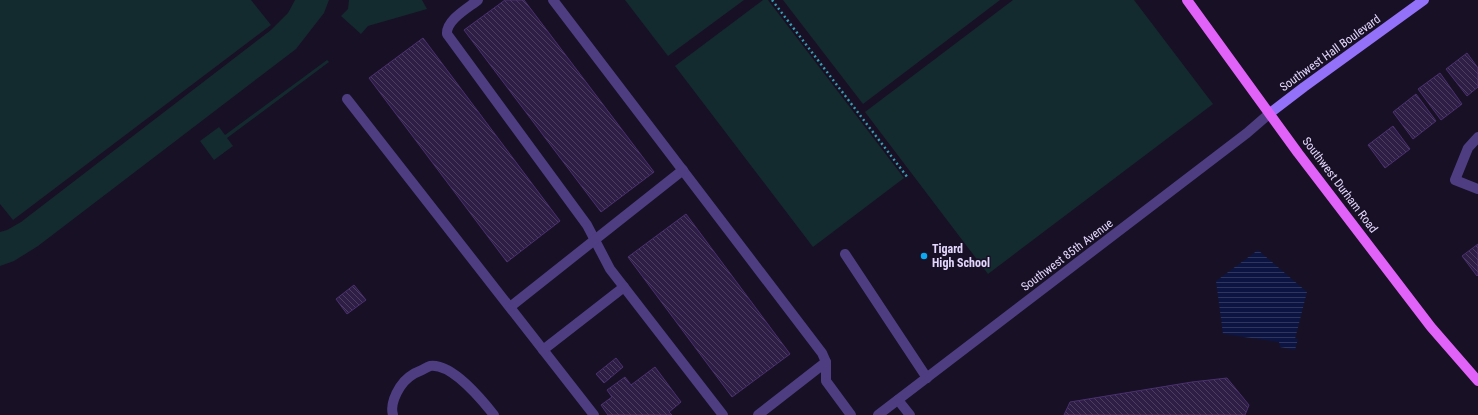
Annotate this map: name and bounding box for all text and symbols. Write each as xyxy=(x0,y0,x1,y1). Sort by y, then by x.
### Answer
street label: Southwest Hall Boulevard xyxy=(1277,12,1383,94)
street label: Southwest Durham Road xyxy=(1299,134,1381,236)
street label: Southwest 85th Avenue xyxy=(1018,216,1116,294)
place label: Tigard High School xyxy=(932,242,990,270)
marker: Tigard High School xyxy=(919,251,929,261)

